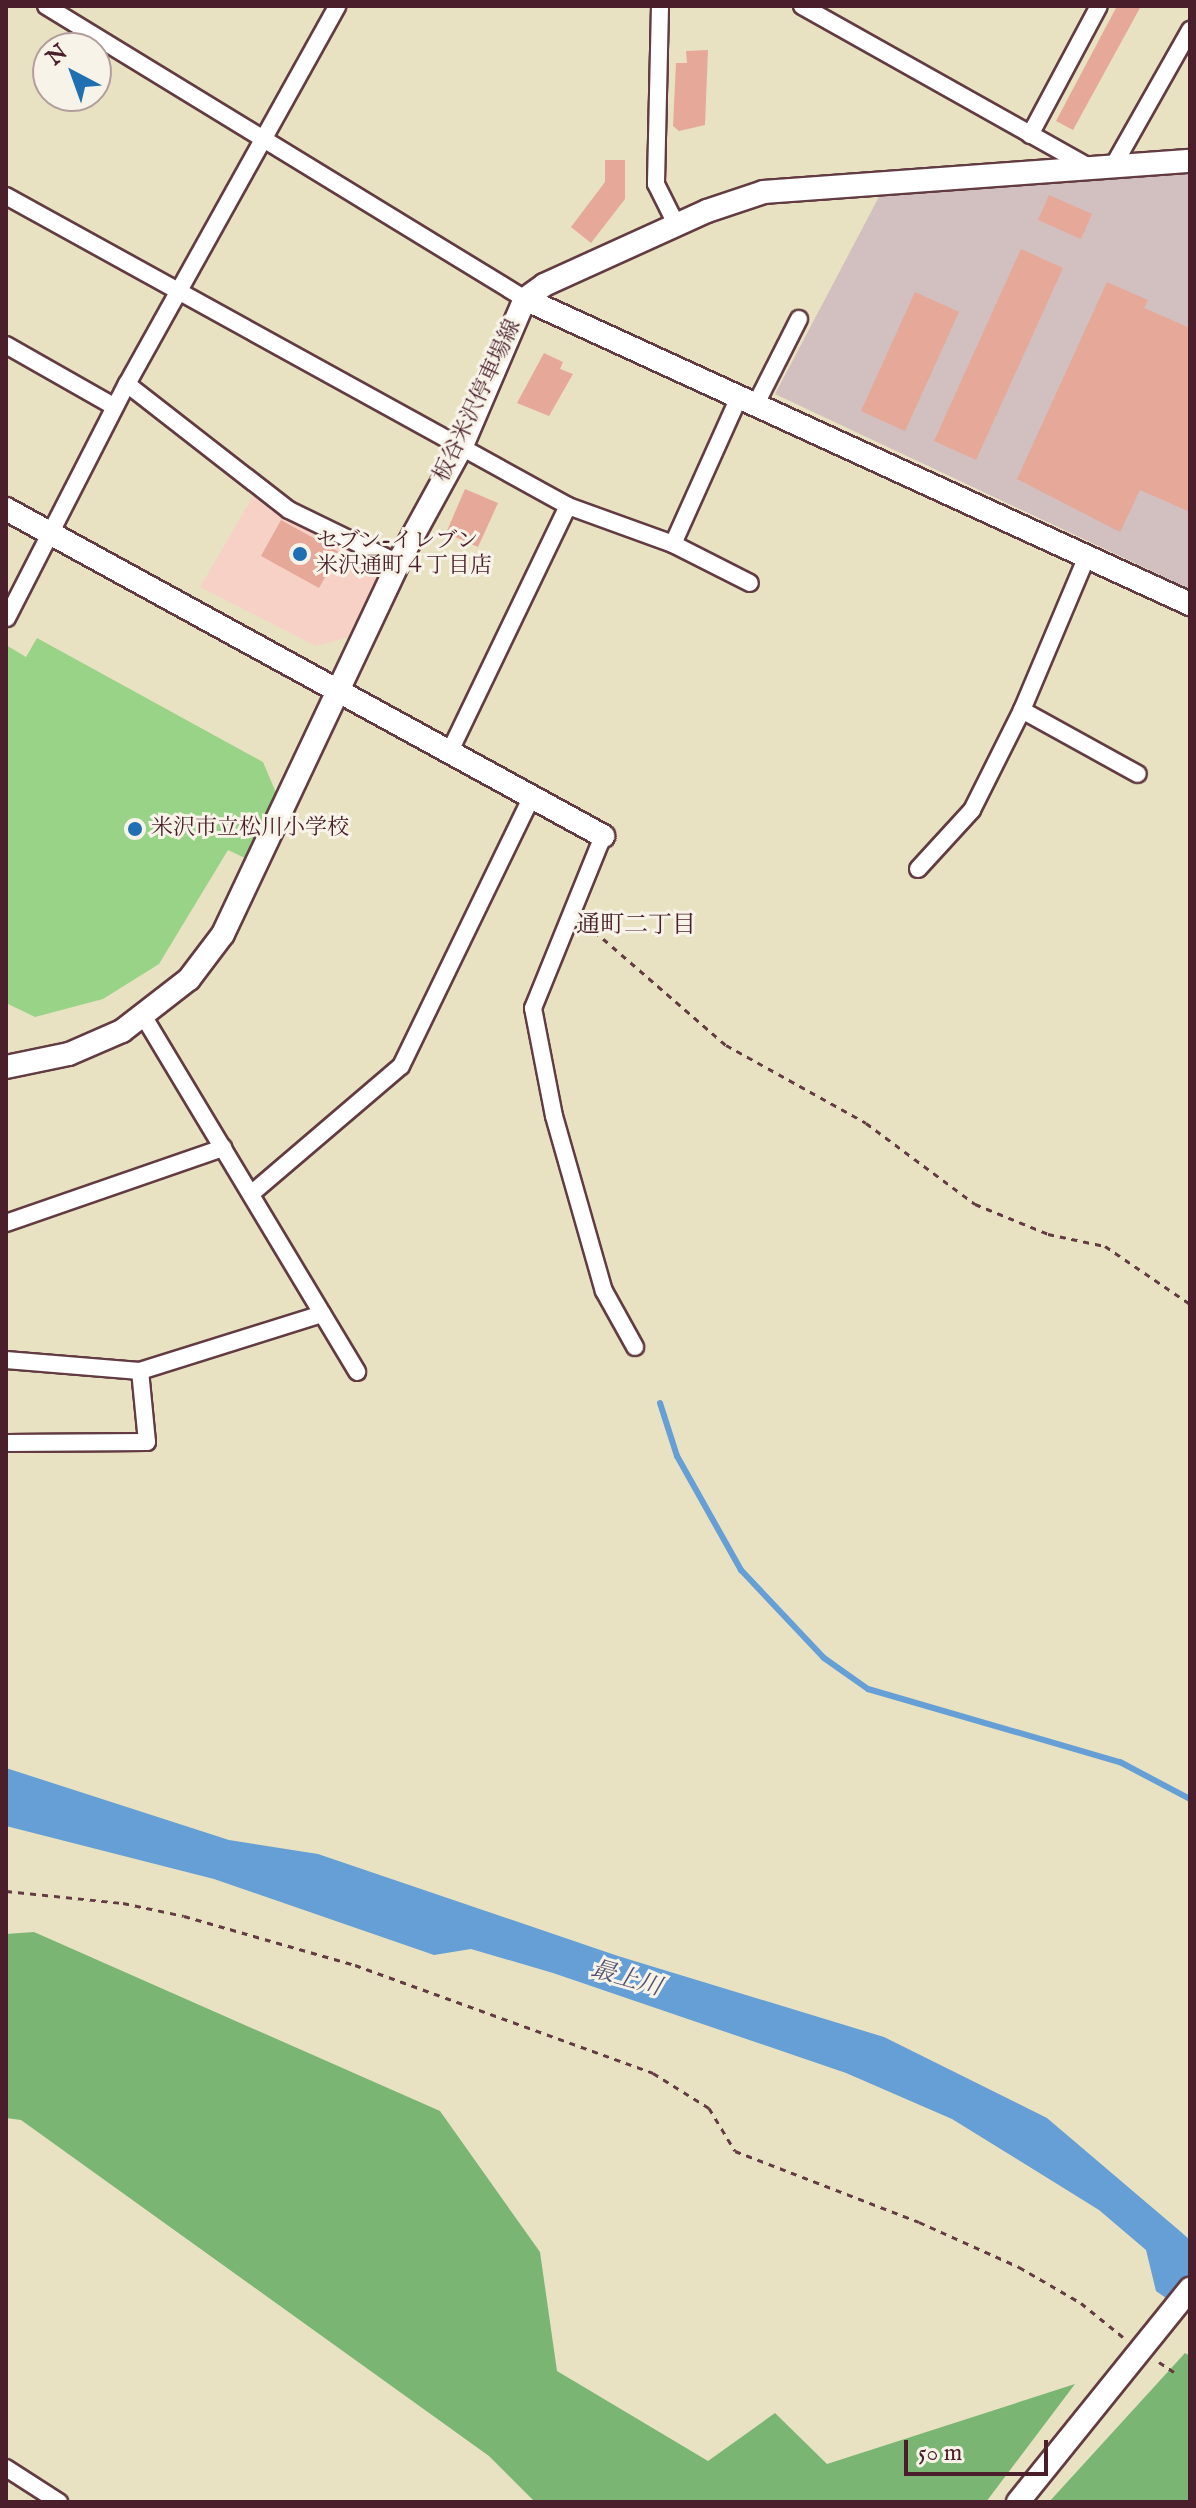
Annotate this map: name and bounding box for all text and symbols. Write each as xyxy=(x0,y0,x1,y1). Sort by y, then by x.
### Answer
north arrow xyxy=(32,32,112,112)
text: N xyxy=(41,39,74,72)
street label: 板谷米沢停車場線 xyxy=(429,316,527,486)
place label: セブン-イレブン 米沢通町４丁目店 xyxy=(316,528,492,580)
marker: セブン-イレブン 米沢通町４丁目店 xyxy=(291,545,309,563)
place label: 米沢市立松川小学校 xyxy=(151,816,349,842)
marker: 米沢市立松川小学校 xyxy=(126,820,144,838)
district label: 通町二丁目 xyxy=(576,912,696,940)
water label: 最上川 xyxy=(587,1955,665,2003)
scale bar xyxy=(908,2424,1052,2474)
text: 50 m xyxy=(918,2438,962,2469)

